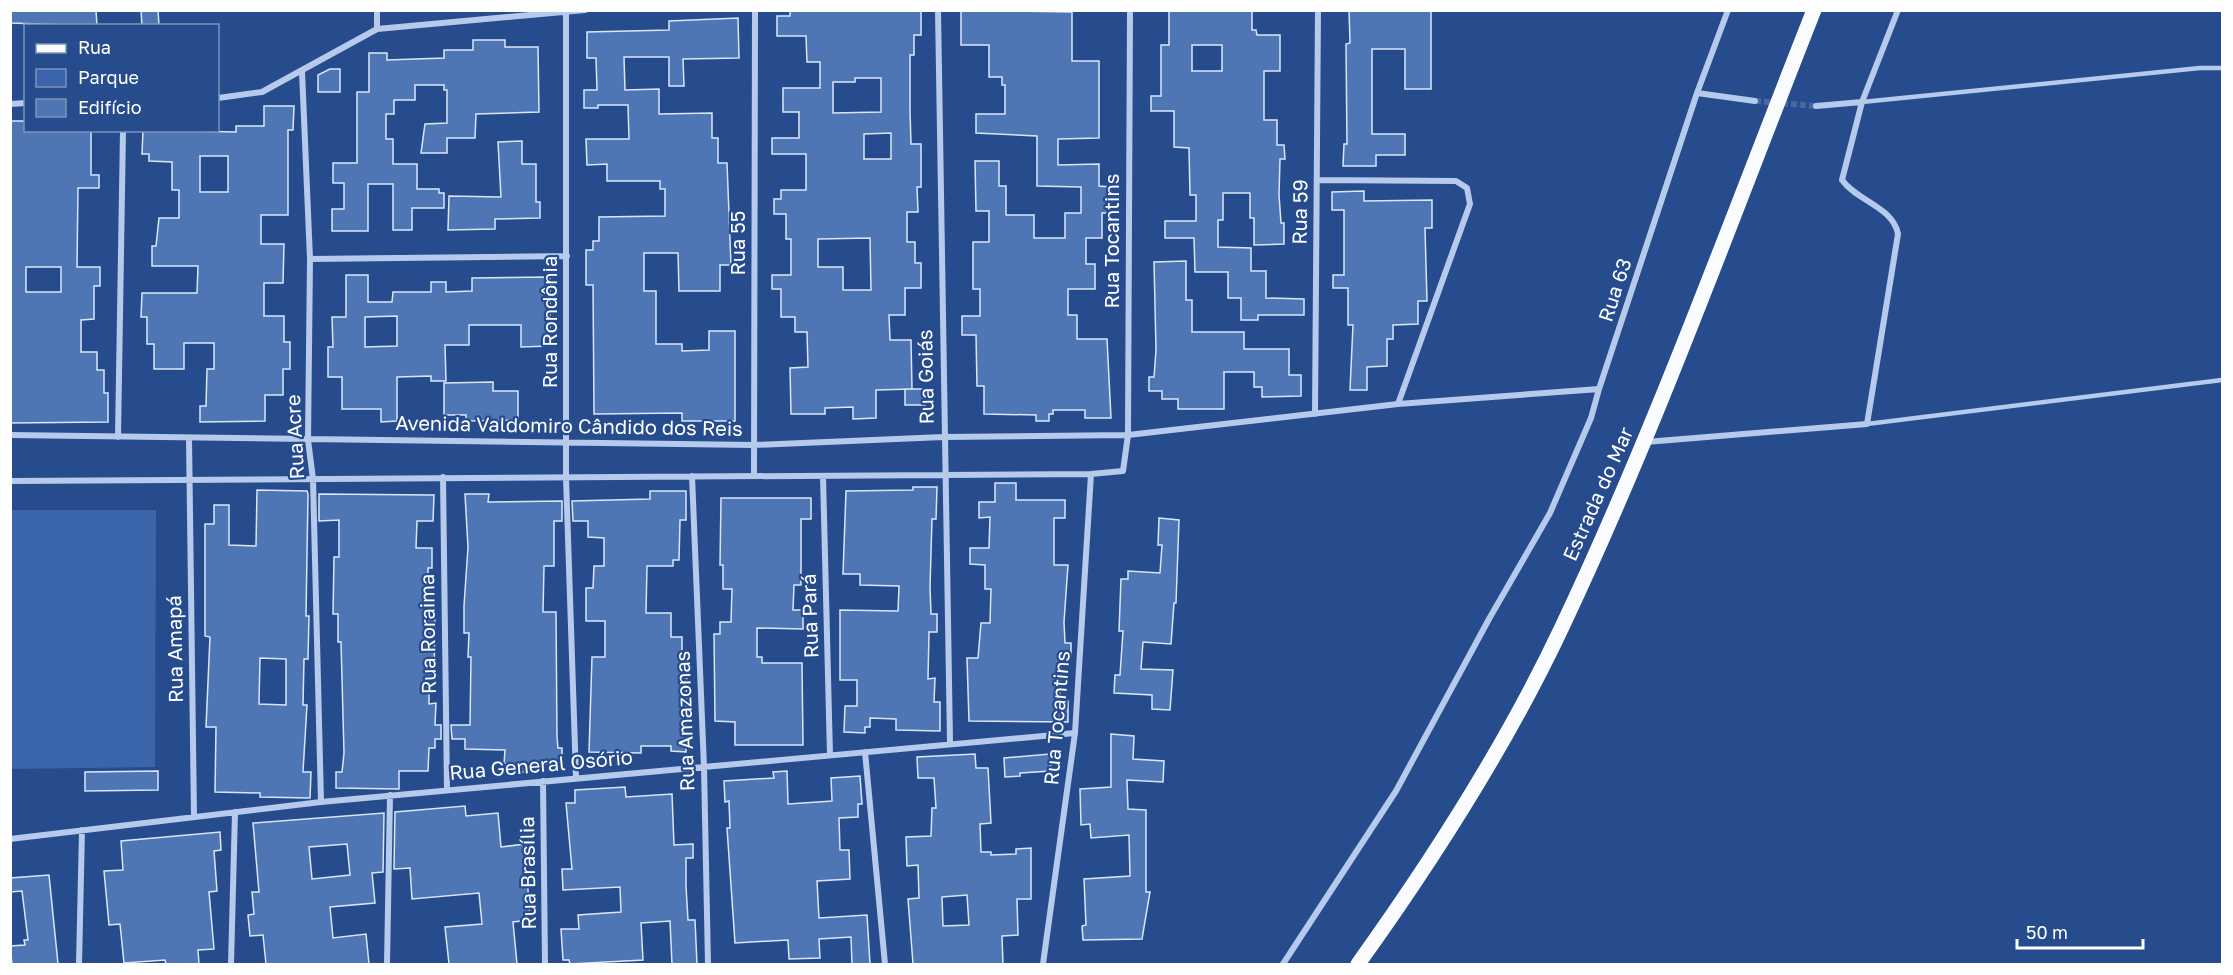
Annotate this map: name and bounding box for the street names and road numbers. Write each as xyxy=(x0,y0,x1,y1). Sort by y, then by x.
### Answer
street label: Rua Tocantins xyxy=(1099,174,1123,308)
street label: Rua 59 xyxy=(1286,179,1312,245)
street label: Rua 55 xyxy=(725,211,749,275)
street label: Rua 63 xyxy=(1593,255,1636,325)
street label: Rua Rondônia xyxy=(537,256,561,388)
street label: Rua Goiás xyxy=(912,329,938,425)
street label: Rua Acre xyxy=(280,394,308,480)
street label: Avenida Valdomiro Cândido dos Reis xyxy=(395,410,743,440)
street label: Estrada do Mar xyxy=(1557,423,1637,564)
street label: Rua Pará xyxy=(796,573,822,659)
street label: Rua Roraima xyxy=(414,574,440,694)
street label: Rua Amapá xyxy=(161,595,187,703)
street label: Rua Amazonas xyxy=(670,650,698,792)
street label: Rua Tocantins xyxy=(1038,650,1074,786)
street label: Rua General Osório xyxy=(448,744,634,784)
street label: Rua Brasília xyxy=(514,816,540,930)

